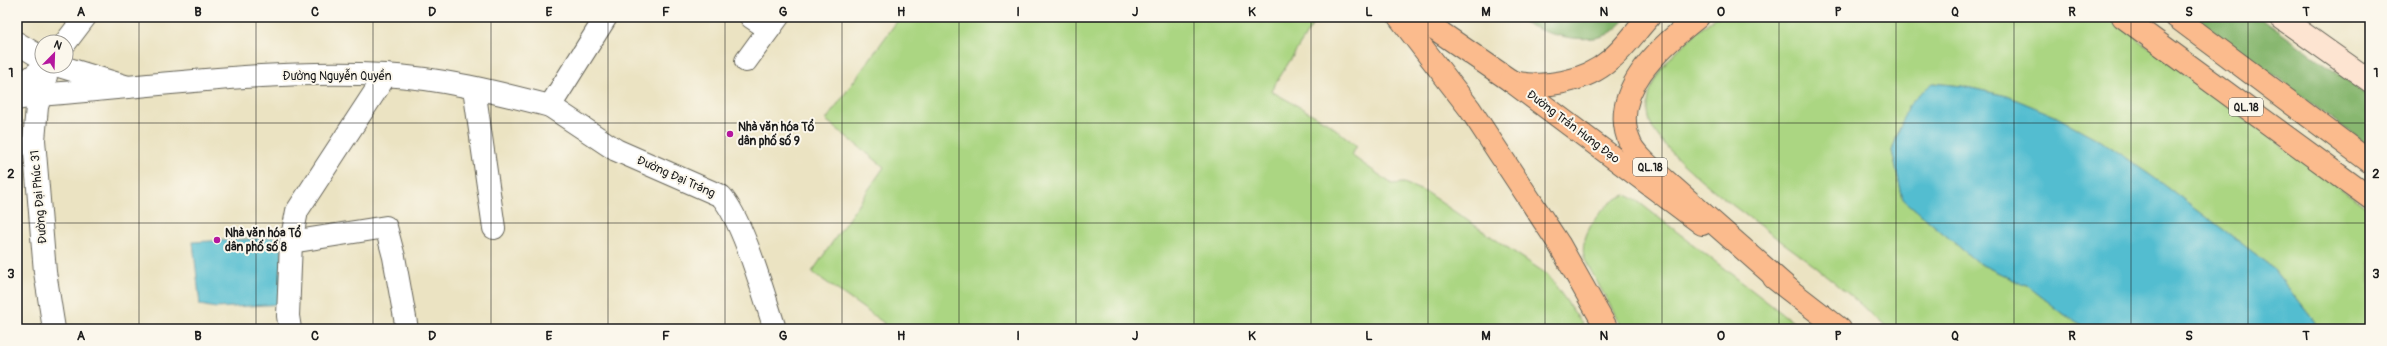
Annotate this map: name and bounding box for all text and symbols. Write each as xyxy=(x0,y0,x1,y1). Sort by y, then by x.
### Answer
text: A xyxy=(77,4,86,20)
text: B xyxy=(194,4,202,20)
text: C xyxy=(311,4,319,20)
text: D xyxy=(428,4,436,20)
text: E xyxy=(546,4,553,20)
text: F xyxy=(662,4,670,20)
text: G xyxy=(779,4,788,20)
text: H xyxy=(897,4,905,20)
text: I xyxy=(1016,4,1020,20)
text: J xyxy=(1132,4,1138,20)
text: K xyxy=(1248,4,1256,20)
text: L xyxy=(1365,4,1373,20)
text: M xyxy=(1481,4,1491,20)
text: N xyxy=(1600,4,1609,20)
text: O xyxy=(1717,4,1726,20)
text: P xyxy=(1834,4,1842,20)
text: Q xyxy=(1951,4,1959,20)
text: R xyxy=(2068,4,2076,20)
text: S xyxy=(2185,4,2193,20)
text: T xyxy=(2301,4,2310,20)
north arrow xyxy=(34,34,74,74)
text: N xyxy=(52,38,64,53)
text: 1 xyxy=(8,65,14,81)
text: 1 xyxy=(2373,65,2379,81)
street label: Đường Nguyễn Quyền xyxy=(282,68,392,84)
street label: Đường Trần Hưng Đạo xyxy=(1524,86,1624,167)
road number: QL.18 xyxy=(2229,98,2263,116)
place label: Nhà văn hóa Tổ dân phố số 9 xyxy=(738,118,815,149)
marker: Nhà văn hóa Tổ dân phố số 9 xyxy=(725,129,735,139)
street label: Đường Đại Phúc 31 xyxy=(27,150,51,244)
street label: Đường Đại Tráng xyxy=(634,153,718,201)
road number: QL.18 xyxy=(1633,158,1667,176)
text: 2 xyxy=(7,166,15,182)
text: 2 xyxy=(2372,166,2380,182)
place label: Nhà văn hóa Tổ dân phố số 8 xyxy=(225,224,302,255)
marker: Nhà văn hóa Tổ dân phố số 8 xyxy=(212,235,222,245)
text: 3 xyxy=(7,266,15,282)
text: 3 xyxy=(2372,266,2380,282)
text: A xyxy=(77,328,86,344)
text: B xyxy=(194,328,202,344)
text: C xyxy=(311,328,319,344)
text: D xyxy=(428,328,436,344)
text: E xyxy=(546,328,553,344)
text: F xyxy=(662,328,670,344)
text: G xyxy=(779,328,788,344)
text: H xyxy=(897,328,905,344)
text: I xyxy=(1016,328,1020,344)
text: J xyxy=(1132,328,1138,344)
text: K xyxy=(1248,328,1256,344)
text: L xyxy=(1365,328,1373,344)
text: M xyxy=(1481,328,1491,344)
text: N xyxy=(1600,328,1609,344)
text: O xyxy=(1717,328,1726,344)
text: P xyxy=(1834,328,1842,344)
text: Q xyxy=(1951,328,1959,344)
text: R xyxy=(2068,328,2076,344)
text: S xyxy=(2185,328,2193,344)
text: T xyxy=(2301,328,2310,344)

